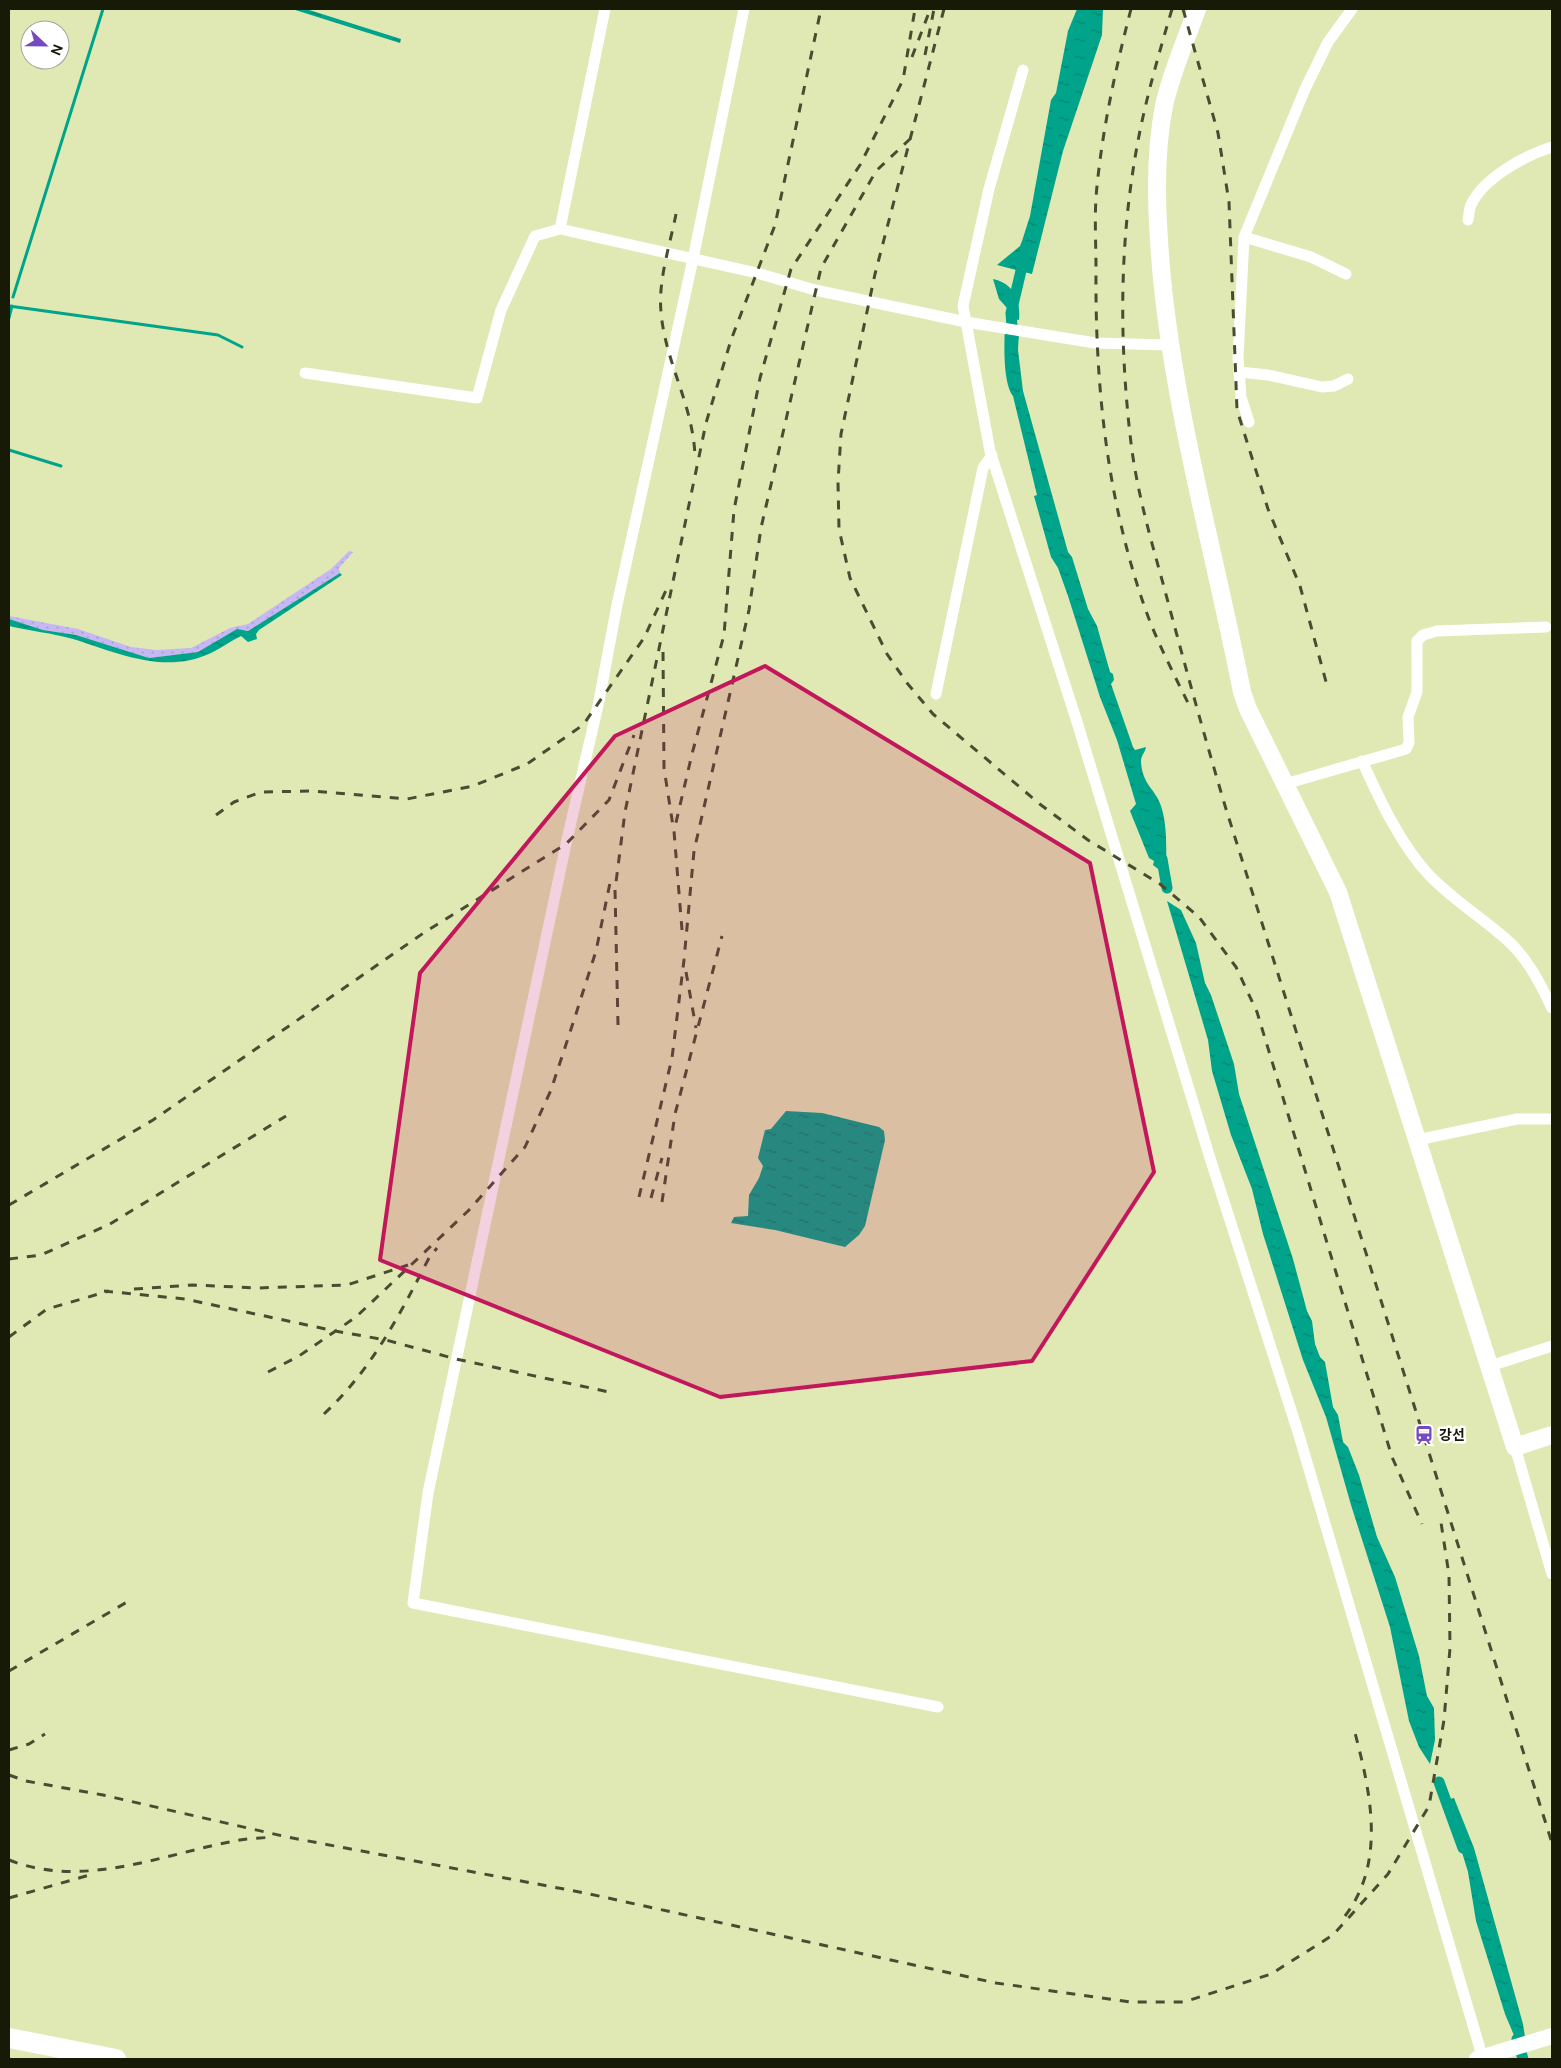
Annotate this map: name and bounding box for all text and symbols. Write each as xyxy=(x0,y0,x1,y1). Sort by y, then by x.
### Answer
north arrow xyxy=(20,20,70,70)
text: N xyxy=(47,42,67,58)
station icon: 강선 xyxy=(1413,1424,1435,1446)
place label: 강선 xyxy=(1439,1426,1465,1444)

